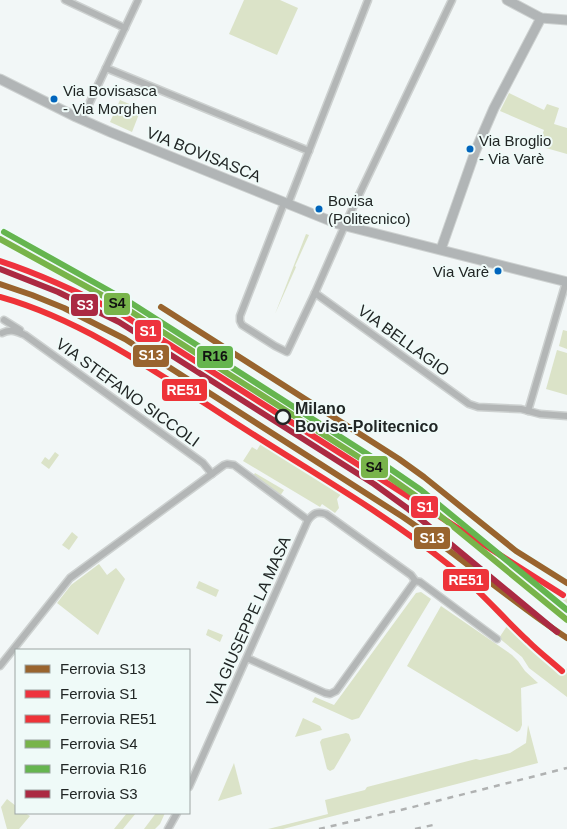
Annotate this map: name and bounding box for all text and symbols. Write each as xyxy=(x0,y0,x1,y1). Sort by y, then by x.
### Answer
place label: Via Bovisasca - Via Morghen xyxy=(63,82,158,117)
marker: Via Bovisasca - Via Morghen xyxy=(49,94,59,104)
street label: VIA BOVISASCA xyxy=(144,124,264,185)
place label: Via Broglio - Via Varè xyxy=(479,132,551,167)
marker: Via Broglio - Via Varè xyxy=(465,144,475,154)
place label: Bovisa (Politecnico) xyxy=(328,192,411,227)
marker: Bovisa (Politecnico) xyxy=(314,204,324,214)
place label: Via Varè xyxy=(433,263,489,280)
marker: Via Varè xyxy=(493,266,503,276)
line badge: S4 xyxy=(103,292,131,316)
line badge: S3 xyxy=(70,293,99,317)
text: S4 xyxy=(108,295,126,311)
text: S3 xyxy=(76,297,94,313)
street label: VIA BELLAGIO xyxy=(355,302,453,379)
line badge: S1 xyxy=(134,319,162,343)
text: S1 xyxy=(139,323,157,339)
street label: VIA STEFANO SICCOLI xyxy=(53,335,202,450)
line badge: S13 xyxy=(132,344,170,368)
line badge: R16 xyxy=(196,345,234,369)
text: S13 xyxy=(139,347,164,363)
text: R16 xyxy=(202,348,228,364)
line badge: RE51 xyxy=(161,378,208,402)
text: RE51 xyxy=(166,382,202,398)
place label: Milano Bovisa-Politecnico xyxy=(295,400,438,435)
marker: Milano Bovisa-Politecnico xyxy=(275,409,291,425)
line badge: S4 xyxy=(360,455,389,479)
text: S4 xyxy=(365,459,383,475)
line badge: S1 xyxy=(410,495,439,519)
text: S1 xyxy=(416,499,434,515)
line badge: S13 xyxy=(413,526,451,550)
text: S13 xyxy=(420,530,445,546)
street label: VIA GIUSEPPE LA MASA xyxy=(203,533,294,709)
line badge: RE51 xyxy=(442,568,490,592)
text: RE51 xyxy=(448,572,484,588)
legend xyxy=(15,649,190,814)
text: Ferrovia S13 xyxy=(60,660,146,677)
text: Ferrovia S1 xyxy=(60,685,138,702)
text: Ferrovia RE51 xyxy=(60,710,157,727)
text: Ferrovia S4 xyxy=(60,735,138,752)
text: Ferrovia R16 xyxy=(60,760,147,777)
text: Ferrovia S3 xyxy=(60,785,138,802)

